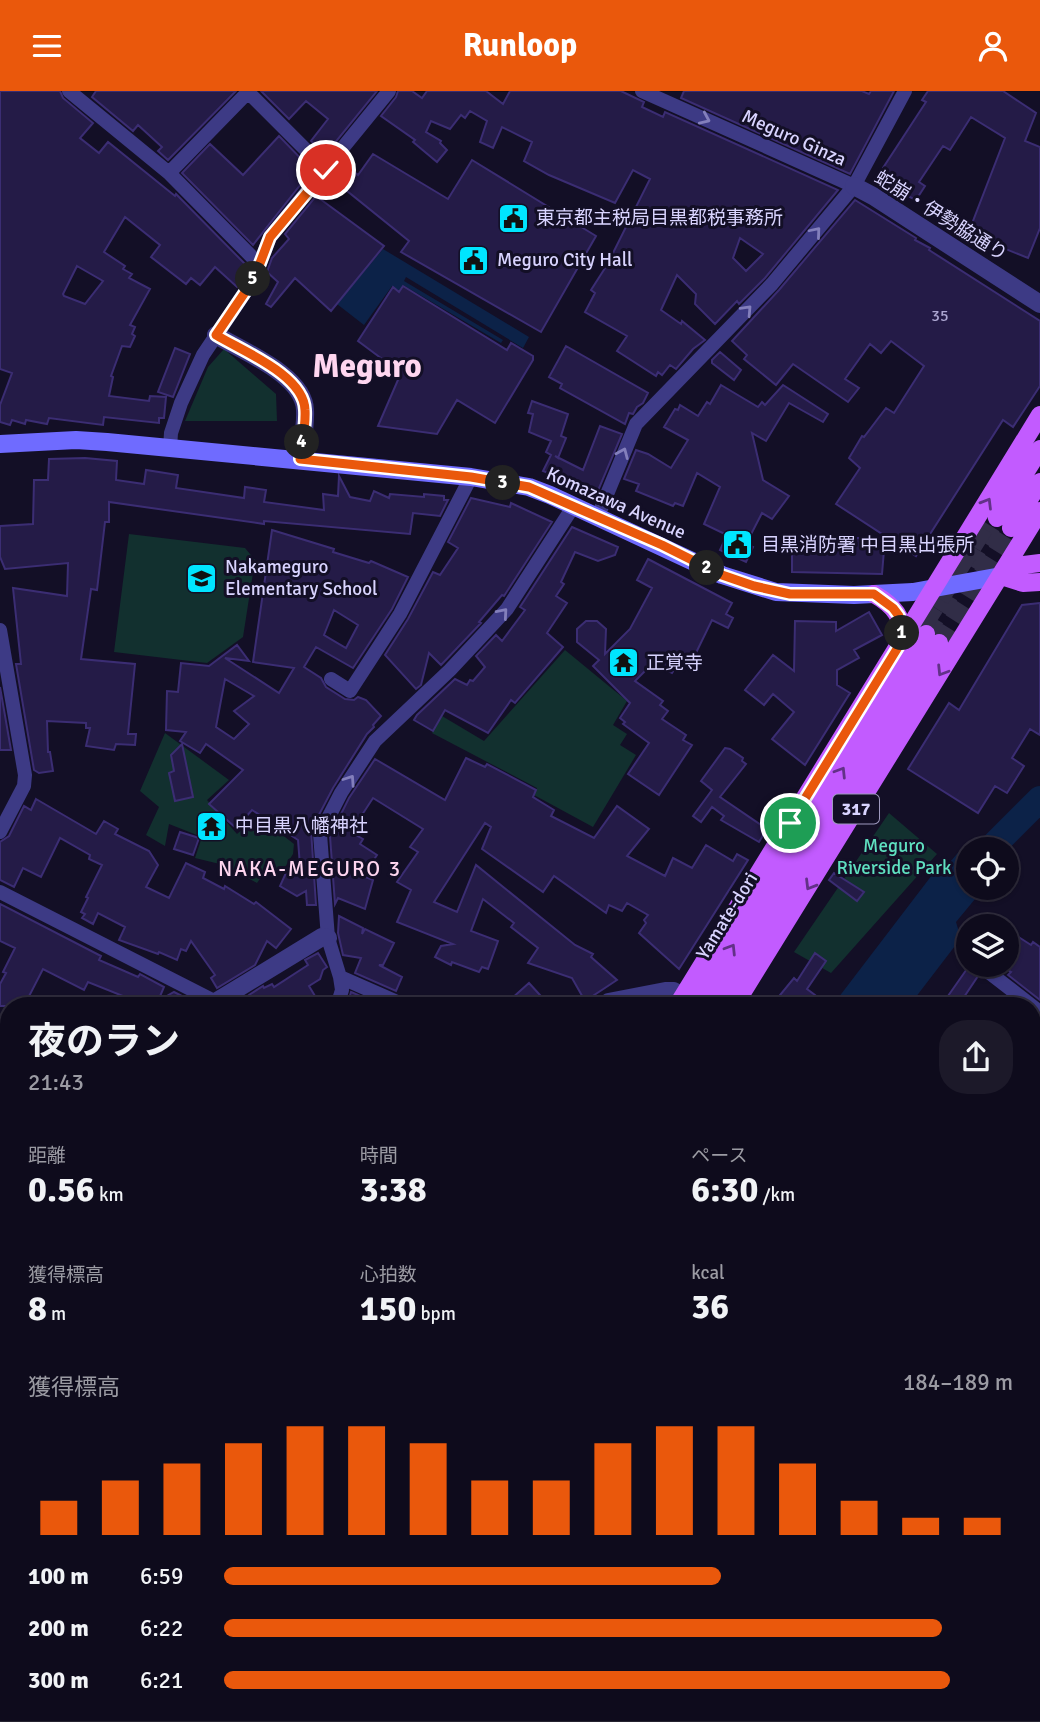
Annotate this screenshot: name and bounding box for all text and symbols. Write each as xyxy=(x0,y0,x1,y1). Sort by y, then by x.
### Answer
text: Runloop xyxy=(463,26,577,65)
icon: menu xyxy=(28,27,66,65)
icon: person xyxy=(974,27,1012,65)
street label: Meguro Ginza xyxy=(738,104,850,172)
one-way arrow xyxy=(697,111,710,125)
pin xyxy=(296,140,356,200)
icon: check xyxy=(307,151,345,189)
street label: 蛇崩・伊勢脇通り xyxy=(870,166,1012,266)
public building icon: 東京都主税局目黒都税事務所 xyxy=(496,201,530,235)
place label: 東京都主税局目黒都税事務所 xyxy=(536,206,783,230)
one-way arrow xyxy=(808,227,820,240)
public building icon: Meguro City Hall xyxy=(457,243,491,277)
place label: Meguro City Hall xyxy=(497,248,633,272)
pin: 5 xyxy=(236,261,270,297)
text: 5 xyxy=(247,266,258,290)
one-way arrow xyxy=(739,306,752,319)
house number: 35 xyxy=(931,306,949,326)
district label: Meguro xyxy=(312,346,422,387)
pin: 4 xyxy=(284,425,320,459)
text: 4 xyxy=(296,429,307,453)
one-way arrow xyxy=(615,448,629,460)
street label: Komazawa Avenue xyxy=(542,461,690,545)
pin: 3 xyxy=(486,465,520,501)
text: 3 xyxy=(497,470,508,494)
one-way arrow xyxy=(978,497,991,510)
public building icon: 目黒消防署 中目黒出張所 xyxy=(721,528,755,562)
place label: 目黒消防署 中目黒出張所 xyxy=(761,533,974,557)
pin: 2 xyxy=(690,551,724,585)
place label: Nakameguro Elementary School xyxy=(225,555,378,601)
text: 2 xyxy=(701,555,712,579)
school or university icon: Nakameguro Elementary School xyxy=(185,561,219,595)
one-way arrow xyxy=(495,608,507,621)
pin: 1 xyxy=(884,615,920,651)
text: 1 xyxy=(896,620,907,644)
temple icon: 正覚寺 xyxy=(606,646,640,680)
place label: 正覚寺 xyxy=(646,651,703,675)
one-way arrow xyxy=(938,663,951,676)
one-way arrow xyxy=(833,766,846,779)
one-way arrow xyxy=(341,775,354,788)
pin xyxy=(760,793,820,853)
road number: 317 xyxy=(833,795,879,823)
icon: arrive xyxy=(771,804,809,842)
temple icon: 中目黒八幡神社 xyxy=(195,809,229,843)
place label: 中目黒八幡神社 xyxy=(235,814,368,838)
park label: Meguro Riverside Park xyxy=(836,834,952,880)
map controls xyxy=(956,837,1019,977)
button: locate xyxy=(956,837,1019,900)
district label: NAKA-MEGURO 3 xyxy=(218,856,402,882)
street label: Yamate-dori xyxy=(691,868,763,964)
one-way arrow xyxy=(805,878,818,891)
button: layers xyxy=(956,914,1019,977)
one-way arrow xyxy=(722,944,735,957)
text: 夜のラン xyxy=(28,1018,180,1065)
button: share xyxy=(939,1020,1013,1094)
text: 21:43 xyxy=(28,1068,84,1097)
text: 距離 xyxy=(28,1144,66,1168)
text: 時間 xyxy=(360,1144,398,1168)
text: ペース xyxy=(691,1144,747,1168)
text: 0.56 xyxy=(28,1168,95,1211)
text: 3:38 xyxy=(360,1168,427,1211)
text: 6:30 xyxy=(691,1168,758,1211)
text: km xyxy=(95,1183,124,1207)
text: /km xyxy=(758,1183,795,1207)
text: kcal xyxy=(691,1261,725,1285)
text: 獲得標高 xyxy=(28,1263,104,1287)
text: 心拍数 xyxy=(360,1263,417,1287)
text: 36 xyxy=(691,1285,729,1328)
text: 8 xyxy=(28,1287,47,1330)
text: 150 xyxy=(360,1287,416,1330)
text: m xyxy=(47,1302,66,1326)
text: bpm xyxy=(416,1302,456,1326)
text: 184–189 m xyxy=(903,1368,1013,1397)
text: 獲得標高 xyxy=(28,1373,120,1402)
text: 100 m xyxy=(28,1562,89,1591)
text: 6:59 xyxy=(140,1562,183,1591)
text: 200 m xyxy=(28,1614,89,1643)
text: 6:22 xyxy=(140,1614,183,1643)
text: 300 m xyxy=(28,1666,89,1695)
text: 6:21 xyxy=(140,1666,183,1695)

